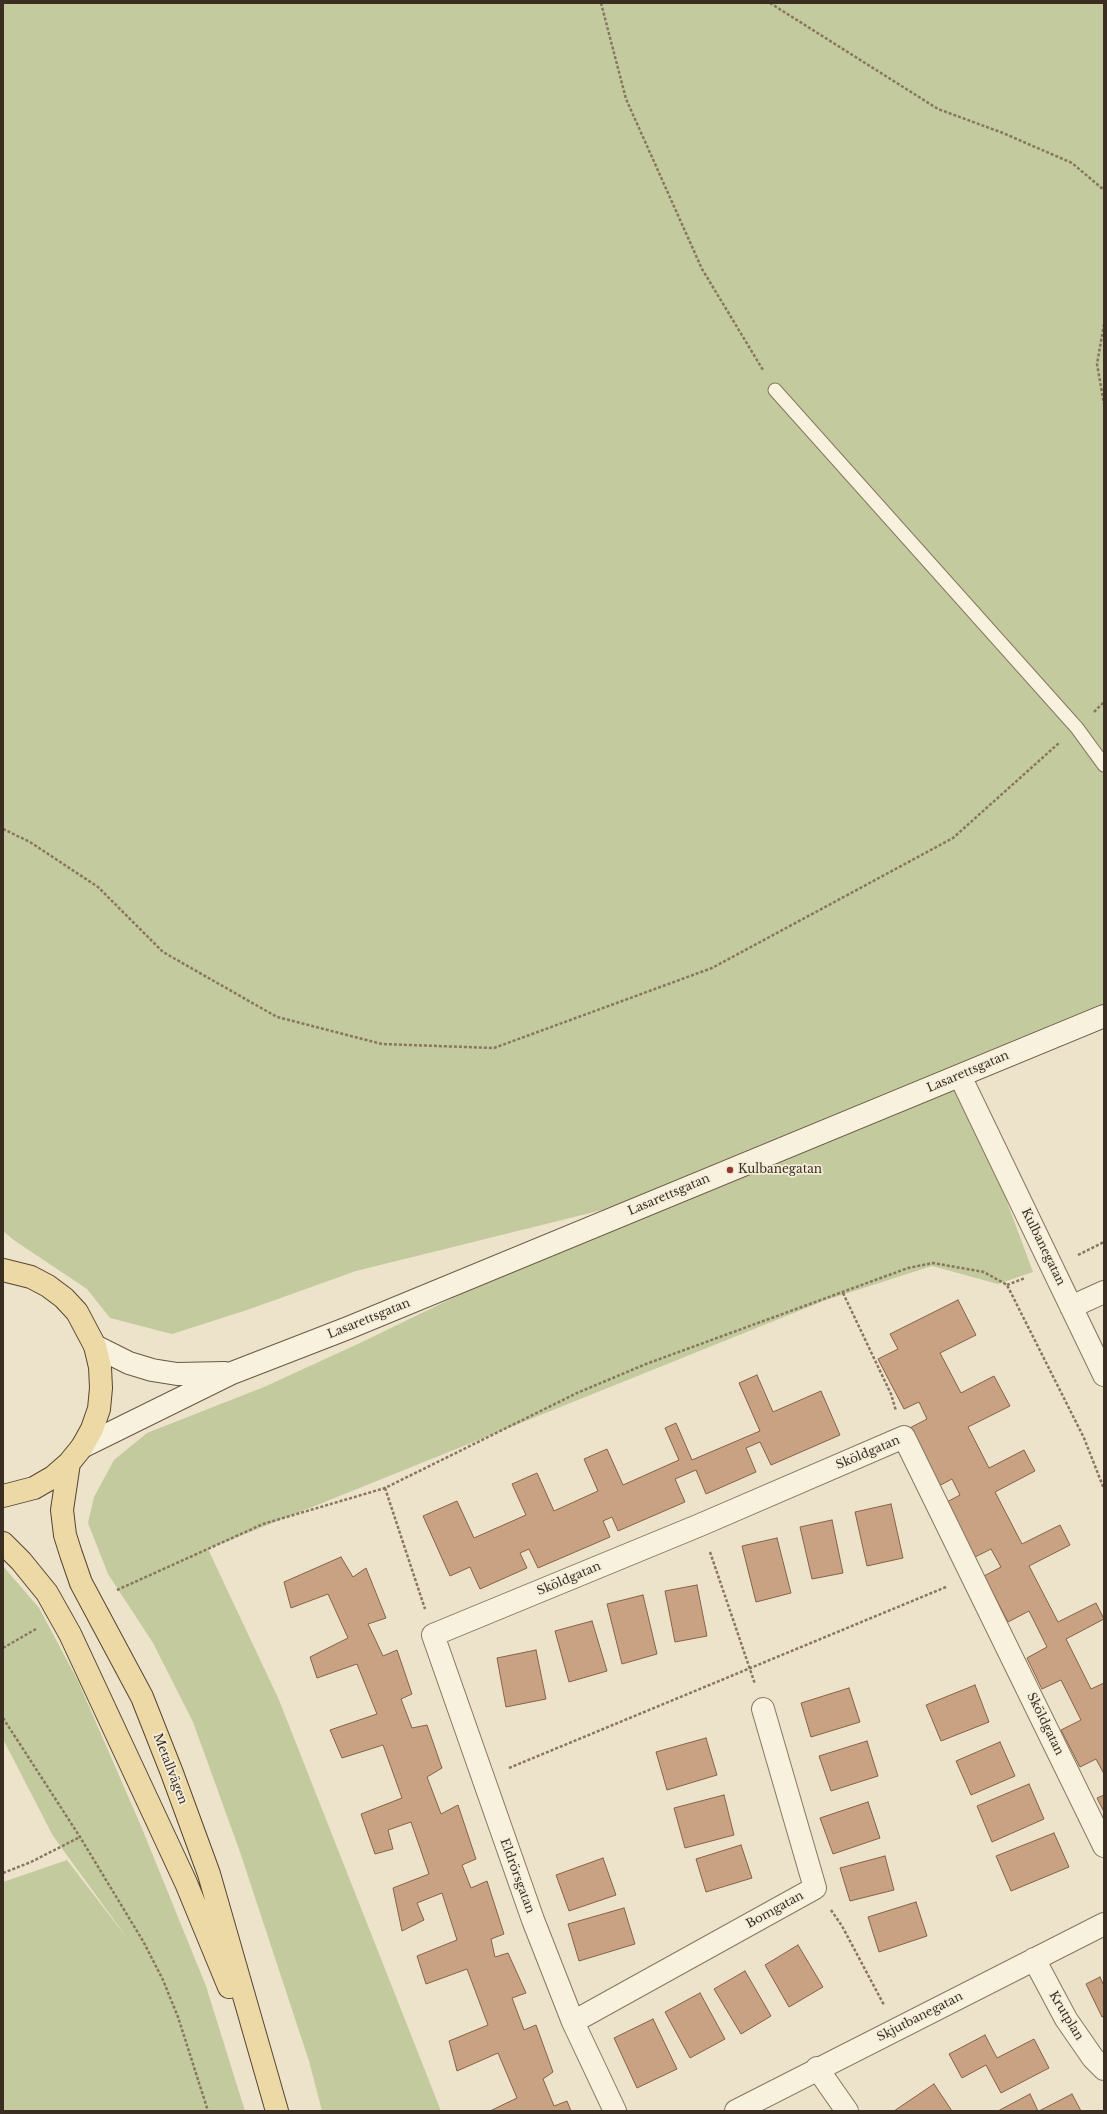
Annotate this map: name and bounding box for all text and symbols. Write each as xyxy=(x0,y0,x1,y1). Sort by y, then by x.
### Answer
street label: Lasarettsgatan xyxy=(925,1048,1011,1096)
place label: Kulbanegatan xyxy=(738,1163,822,1177)
marker: Kulbanegatan xyxy=(725,1165,735,1175)
street label: Lasarettsgatan xyxy=(626,1171,712,1219)
street label: Kulbanegatan xyxy=(1018,1206,1068,1288)
street label: Lasarettsgatan xyxy=(326,1296,412,1342)
street label: Sköldgatan xyxy=(834,1433,902,1473)
street label: Sköldgatan xyxy=(535,1559,603,1599)
street label: Sköldgatan xyxy=(1024,1690,1066,1758)
street label: Metallvägen xyxy=(150,1732,190,1806)
street label: Eldrörsgatan xyxy=(497,1837,537,1915)
street label: Bomgatan xyxy=(744,1888,806,1932)
street label: Skjutbanegatan xyxy=(875,1989,965,2045)
street label: Krutplan xyxy=(1046,1989,1086,2043)

